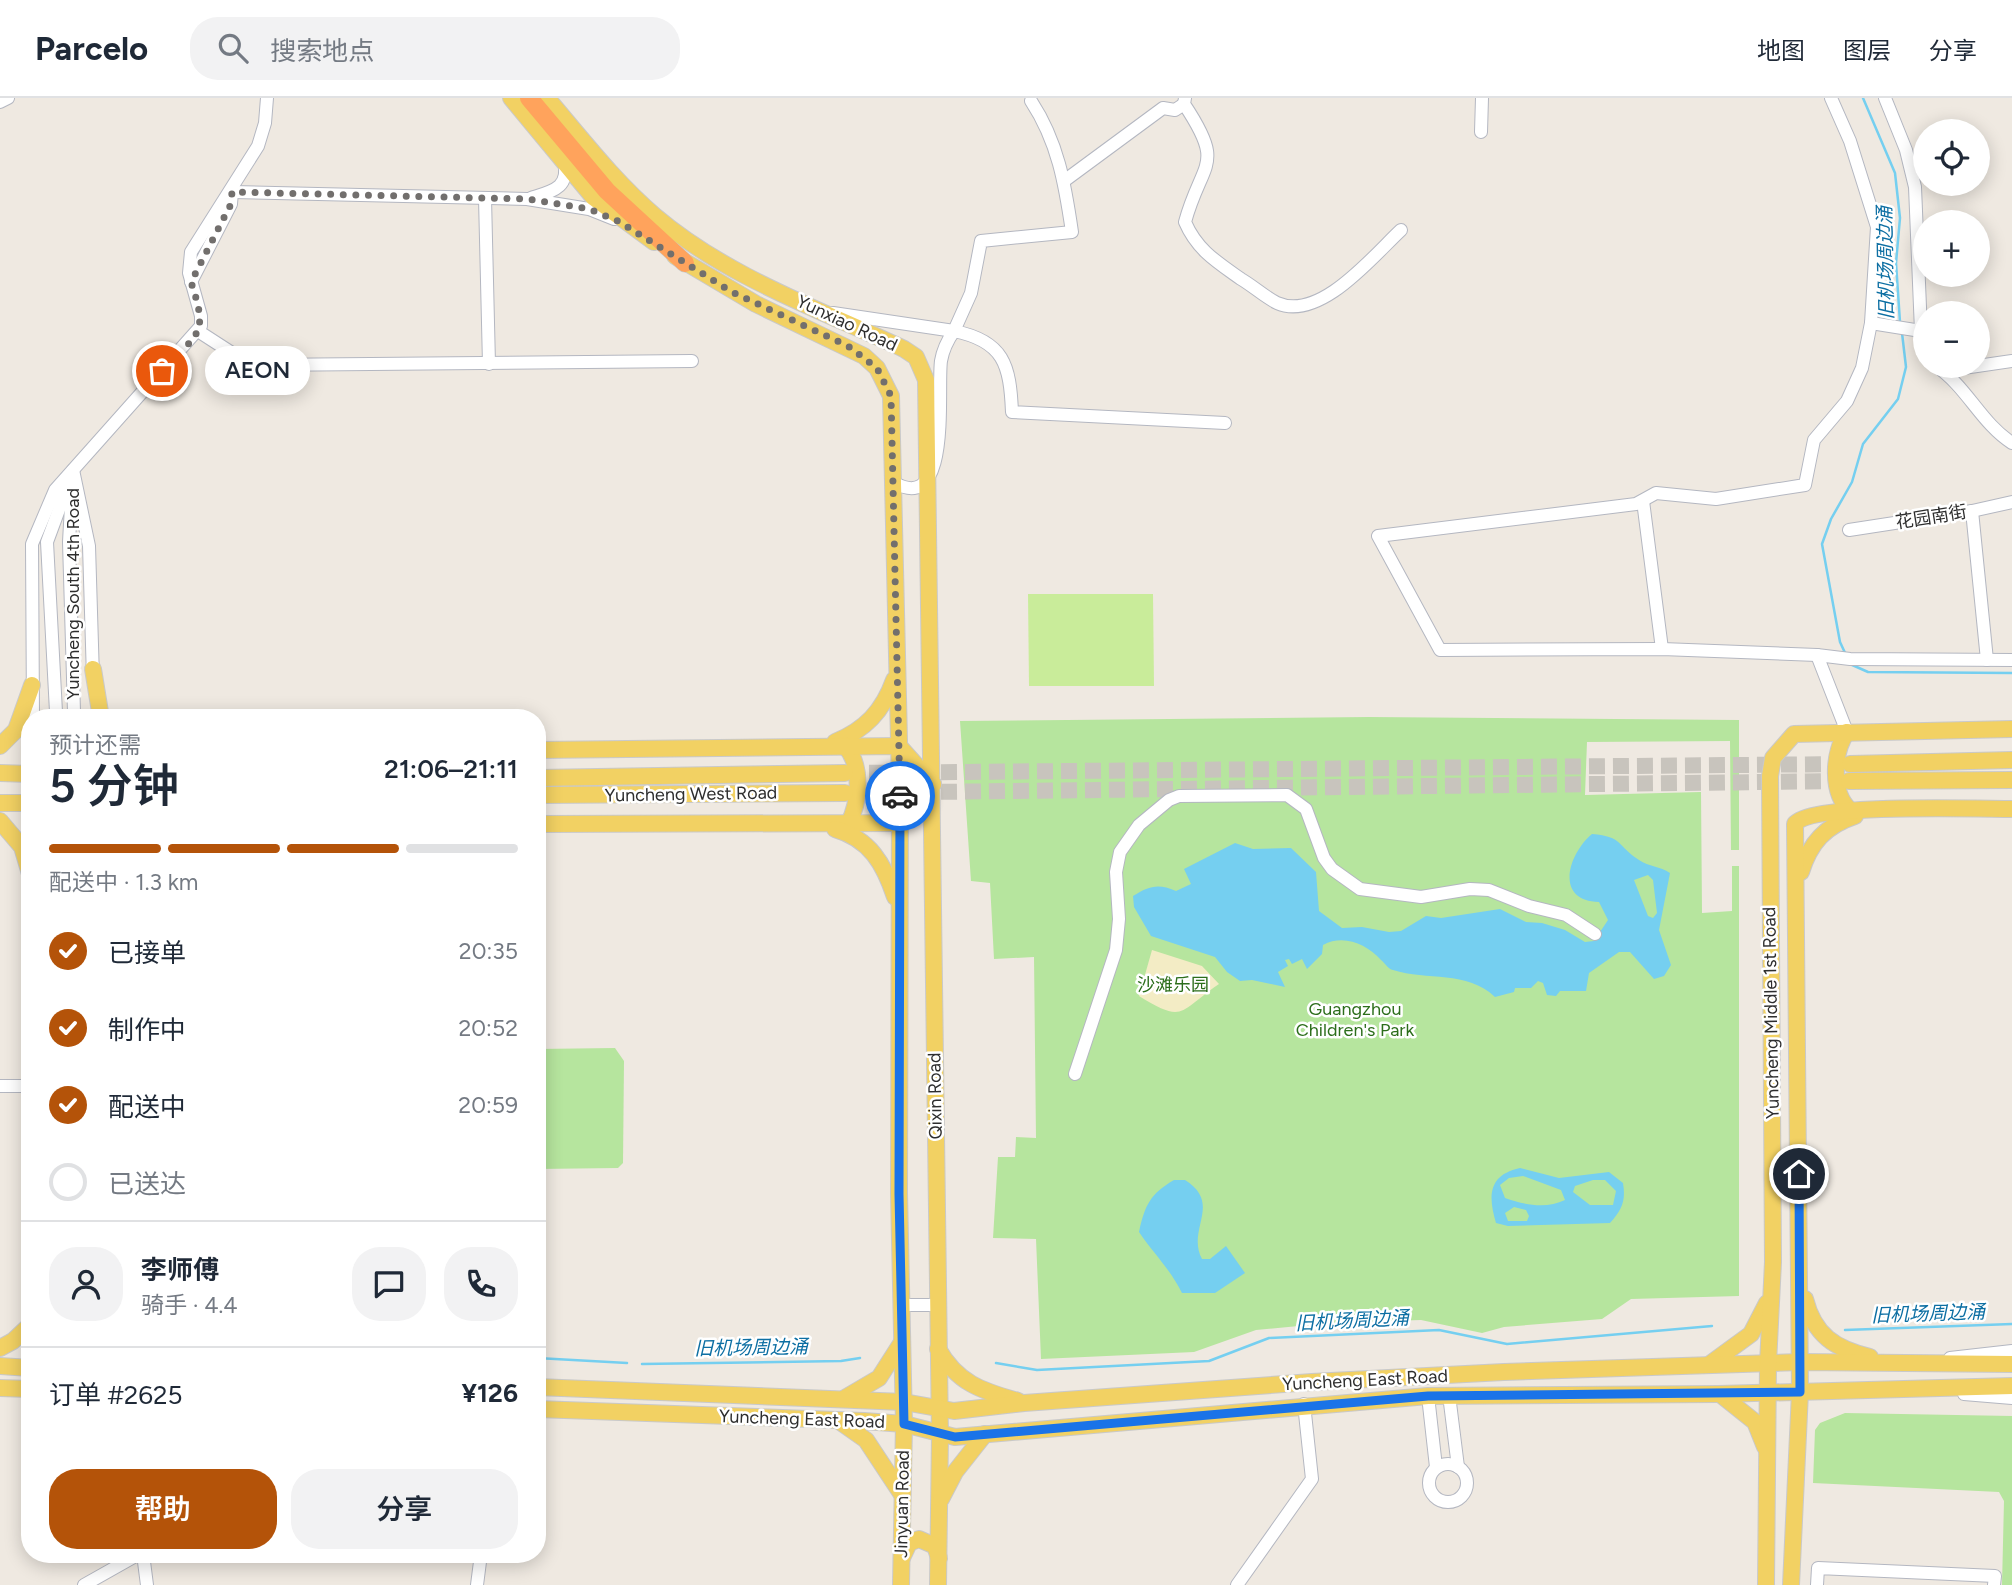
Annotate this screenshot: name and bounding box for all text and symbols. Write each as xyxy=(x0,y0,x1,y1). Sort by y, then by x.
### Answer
search box xyxy=(190,17,680,80)
text: Parcelo xyxy=(35,29,148,68)
icon: search xyxy=(214,29,252,67)
text: 搜索地点 xyxy=(270,35,374,67)
text: 地图 xyxy=(1757,36,1805,65)
text: 图层 xyxy=(1843,36,1891,65)
text: 分享 xyxy=(1929,36,1977,65)
map controls xyxy=(1913,119,1990,378)
button: locate xyxy=(1913,119,1990,196)
water label: 旧机场周边涌 xyxy=(1873,204,1898,320)
button: + xyxy=(1913,210,1990,287)
street label: Yunxiao Road xyxy=(793,290,901,356)
button: − xyxy=(1913,301,1990,378)
pin xyxy=(132,341,192,401)
callout: AEON xyxy=(204,346,309,396)
icon: bag xyxy=(143,352,181,390)
text: AEON xyxy=(225,356,290,384)
street label: Yuncheng South 4th Road xyxy=(62,488,84,700)
street label: 花园南街 xyxy=(1894,501,1968,533)
text: 预计还需 xyxy=(49,731,141,759)
text: 21:06–21:11 xyxy=(384,753,518,785)
text: 5 分钟 xyxy=(49,758,179,814)
courier xyxy=(865,761,935,831)
icon: car xyxy=(881,777,919,815)
street label: Yuncheng West Road xyxy=(605,781,777,807)
text: 配送中 · 1.3 km xyxy=(49,868,198,896)
street label: Yuncheng Middle 1st Road xyxy=(1758,907,1784,1119)
icon: check xyxy=(49,932,87,970)
text: 已接单 xyxy=(108,937,186,969)
text: 20:35 xyxy=(459,937,518,965)
park label: 沙滩乐园 xyxy=(1137,974,1209,996)
park label: Guangzhou Children's Park xyxy=(1296,998,1414,1041)
icon: check xyxy=(49,1009,87,1047)
text: 制作中 xyxy=(108,1014,186,1046)
text: 20:52 xyxy=(458,1014,518,1042)
street label: Qixin Road xyxy=(923,1052,947,1140)
icon: check xyxy=(49,1086,87,1124)
text: 配送中 xyxy=(108,1091,186,1123)
text: 20:59 xyxy=(458,1091,518,1119)
pin xyxy=(1769,1144,1829,1204)
icon: home xyxy=(1780,1155,1818,1193)
text: 已送达 xyxy=(108,1168,186,1200)
button: person xyxy=(49,1247,123,1321)
button: chat xyxy=(352,1247,426,1321)
button: phone xyxy=(444,1247,518,1321)
text: 李师傅 xyxy=(141,1254,219,1286)
text: 骑手 · 4.4 xyxy=(141,1291,238,1319)
water label: 旧机场周边涌 xyxy=(1871,1300,1987,1327)
water label: 旧机场周边涌 xyxy=(1294,1306,1412,1335)
water label: 旧机场周边涌 xyxy=(694,1335,810,1360)
street label: Yuncheng East Road xyxy=(1282,1365,1448,1395)
text: ¥126 xyxy=(461,1377,518,1409)
text: 订单 #2625 xyxy=(49,1379,183,1411)
street label: Yuncheng East Road xyxy=(719,1405,885,1433)
street label: Jinyuan Road xyxy=(890,1450,914,1558)
button: 帮助 xyxy=(49,1469,277,1549)
button: 分享 xyxy=(291,1469,518,1549)

